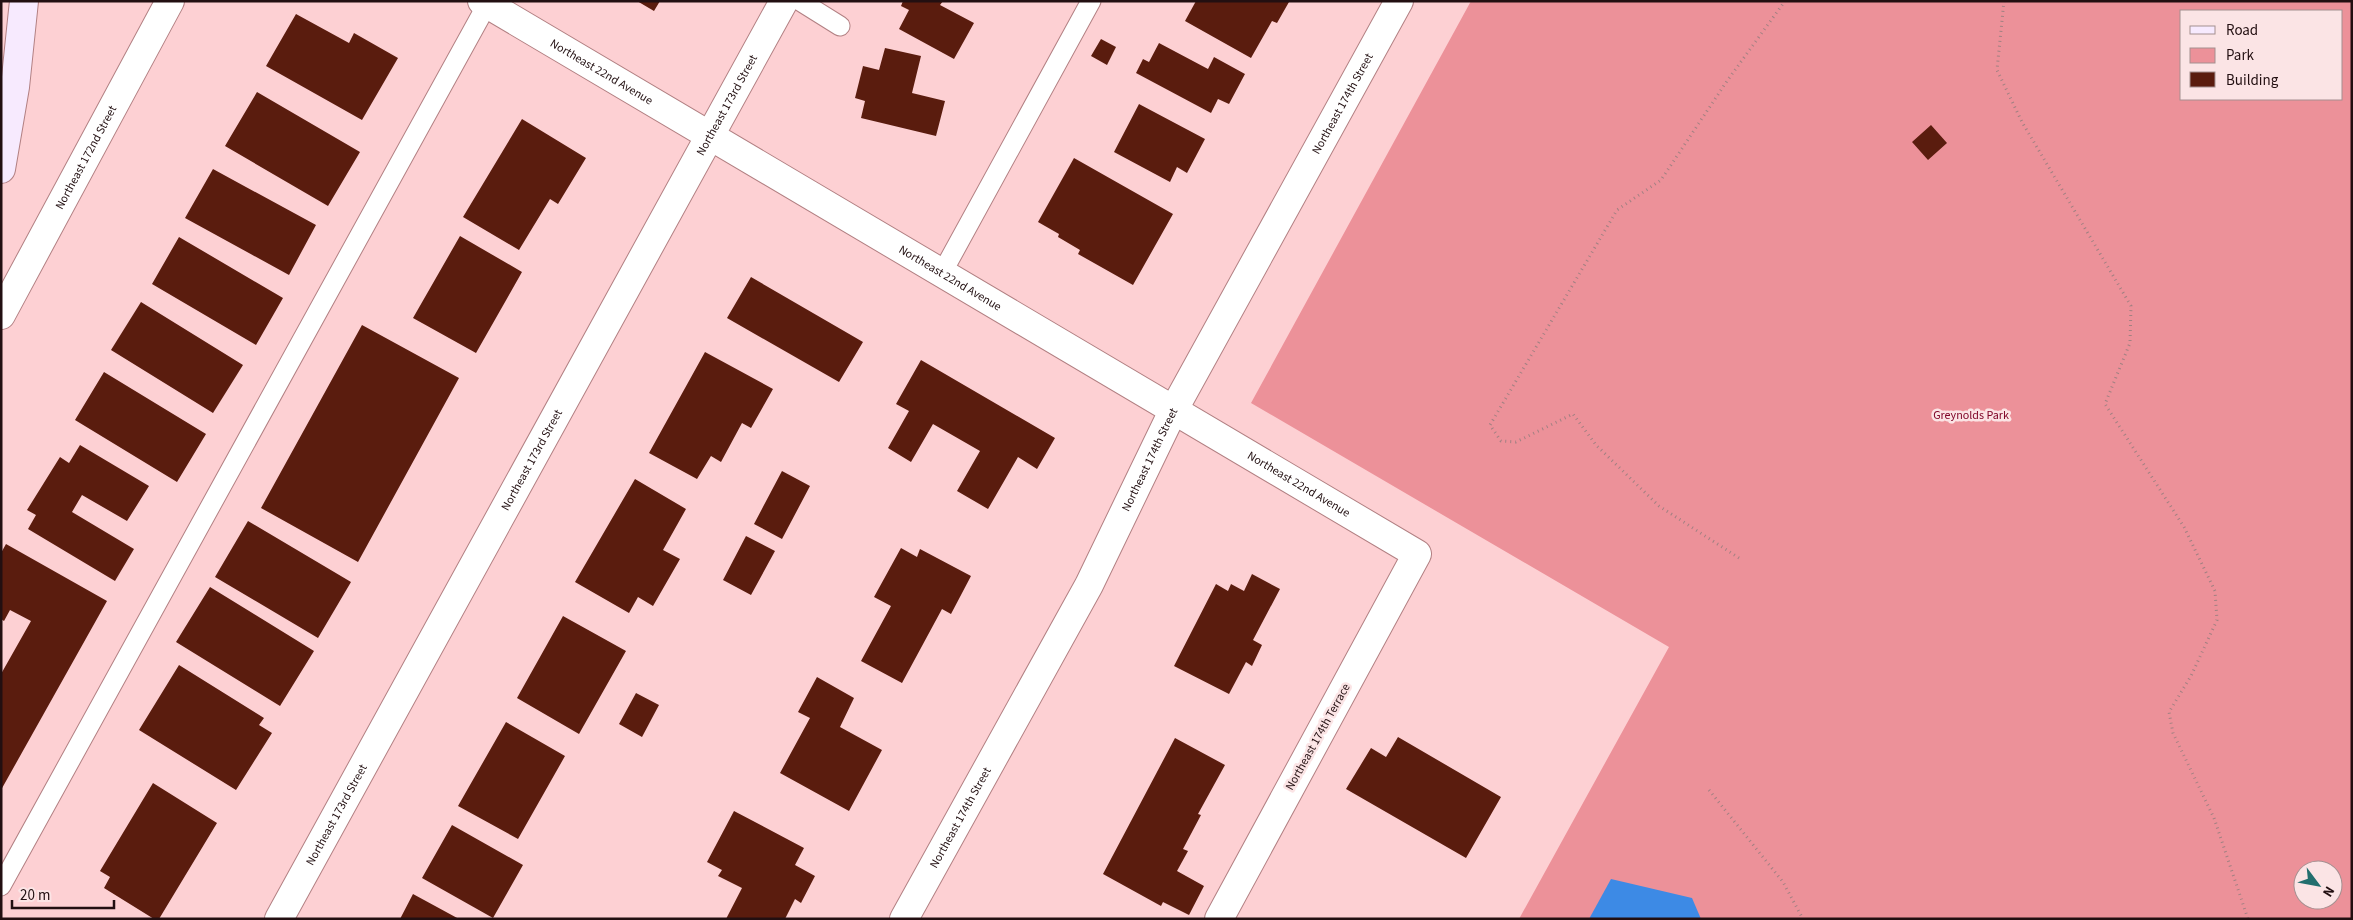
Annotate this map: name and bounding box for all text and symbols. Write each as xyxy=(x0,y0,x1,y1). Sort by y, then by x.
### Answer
legend xyxy=(2180,10,2343,100)
text: Road xyxy=(2226,20,2258,41)
street label: Northeast 22nd Avenue xyxy=(547,35,656,109)
text: Park xyxy=(2226,45,2255,66)
street label: Northeast 174th Street xyxy=(1308,50,1377,157)
street label: Northeast 173rd Street xyxy=(692,51,762,159)
text: Building xyxy=(2226,70,2279,91)
street label: Northeast 172nd Street xyxy=(51,102,121,212)
street label: Northeast 22nd Avenue xyxy=(896,241,1005,315)
street label: Northeast 174th Street xyxy=(1117,405,1182,514)
street label: Northeast 173rd Street xyxy=(497,406,566,514)
park label: Greynolds Park xyxy=(1933,407,2009,424)
street label: Northeast 22nd Avenue xyxy=(1244,447,1353,521)
street label: Northeast 174th Terrace xyxy=(1282,680,1355,794)
street label: Northeast 173rd Street xyxy=(302,761,371,868)
street label: Northeast 174th Street xyxy=(925,764,995,871)
north arrow xyxy=(2293,860,2343,910)
scale bar xyxy=(12,878,115,910)
text: N xyxy=(2317,882,2339,901)
text: 20 m xyxy=(20,885,50,906)

